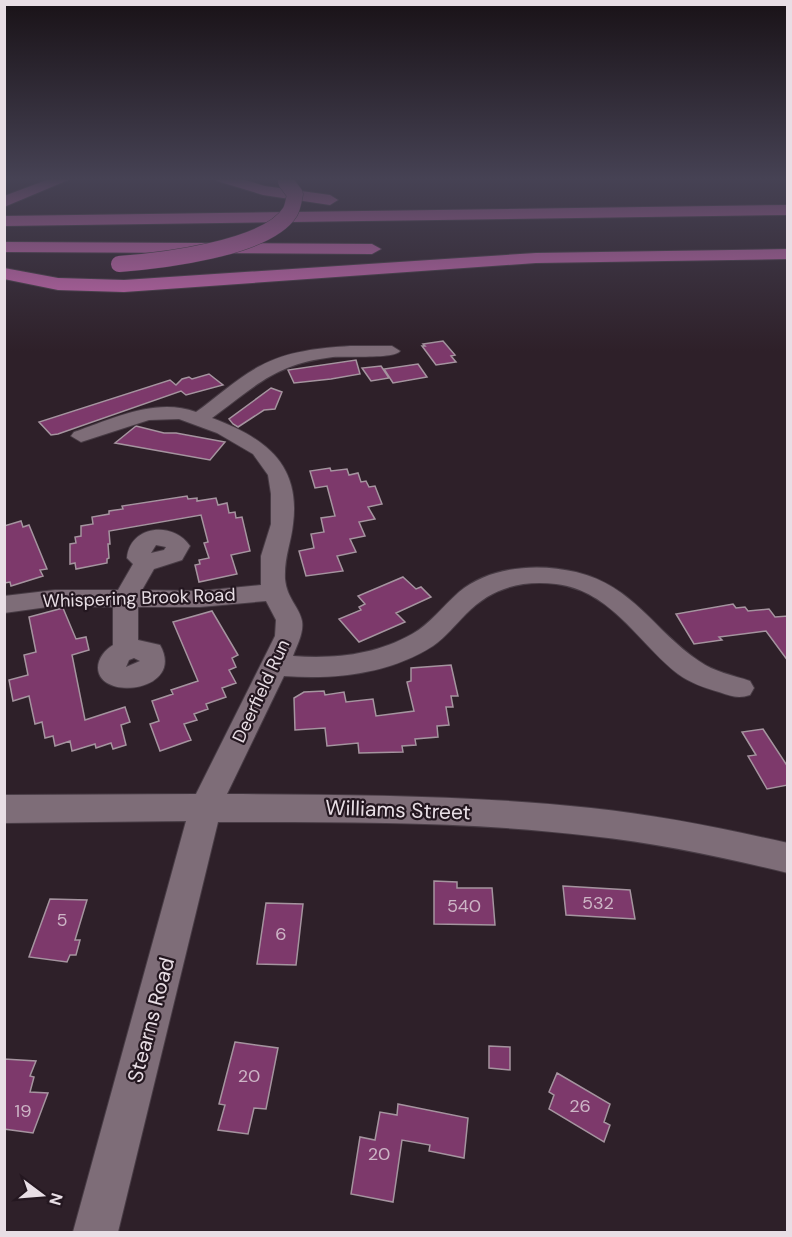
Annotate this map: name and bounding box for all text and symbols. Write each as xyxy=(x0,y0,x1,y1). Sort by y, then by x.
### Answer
street label: Whispering Brook Road xyxy=(42,583,236,613)
street label: Deerfield Run xyxy=(227,636,295,746)
street label: Williams Street xyxy=(325,793,471,827)
house number: 532 xyxy=(582,891,614,915)
house number: 540 xyxy=(447,894,481,918)
house number: 5 xyxy=(57,908,67,932)
house number: 6 xyxy=(275,922,287,946)
street label: Stearns Road xyxy=(121,954,181,1086)
house number: 20 xyxy=(238,1064,260,1088)
house number: 26 xyxy=(569,1094,591,1118)
house number: 19 xyxy=(15,1099,31,1123)
house number: 20 xyxy=(368,1142,390,1166)
north arrow xyxy=(12,1165,72,1225)
text: N xyxy=(44,1190,68,1208)

